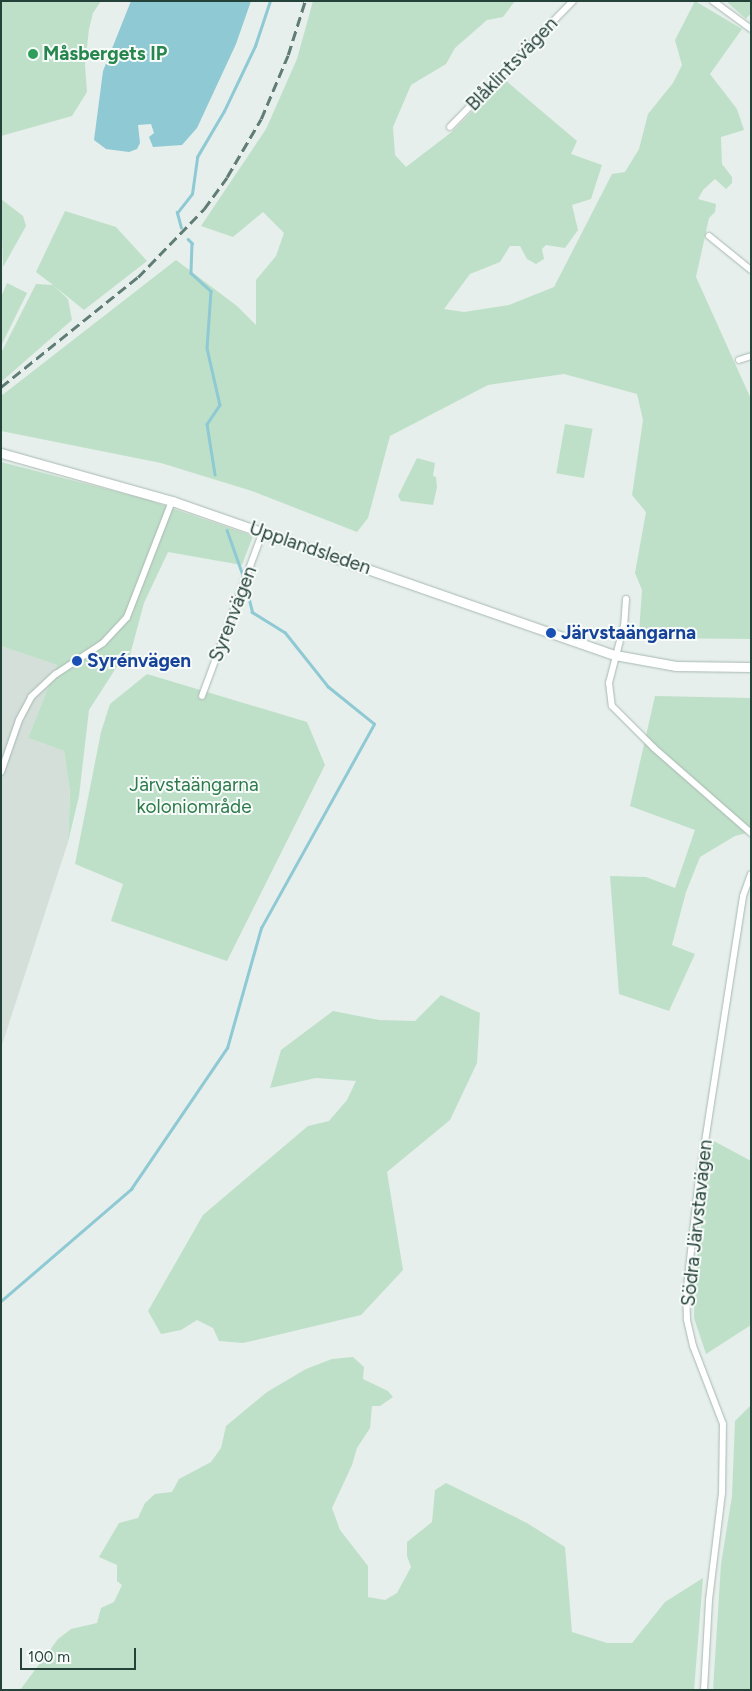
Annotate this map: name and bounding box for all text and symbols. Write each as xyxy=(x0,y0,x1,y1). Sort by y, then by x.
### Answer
street label: Blåklintsvägen xyxy=(462,12,562,116)
place label: Måsbergets IP xyxy=(43,43,167,65)
marker: Måsbergets IP xyxy=(27,48,39,60)
street label: Upplandsleden xyxy=(246,517,374,579)
street label: Syrenvägen xyxy=(204,563,262,665)
place label: Järvstaängarna xyxy=(561,622,696,644)
marker: Järvstaängarna xyxy=(545,627,557,639)
place label: Syrénvägen xyxy=(87,650,191,672)
marker: Syrénvägen xyxy=(71,655,83,667)
park label: Järvstaängarna koloniområde xyxy=(129,774,259,818)
street label: Södra Järvstavägen xyxy=(677,1138,717,1308)
scale bar xyxy=(22,1638,139,1670)
text: 100 m xyxy=(28,1648,70,1666)

